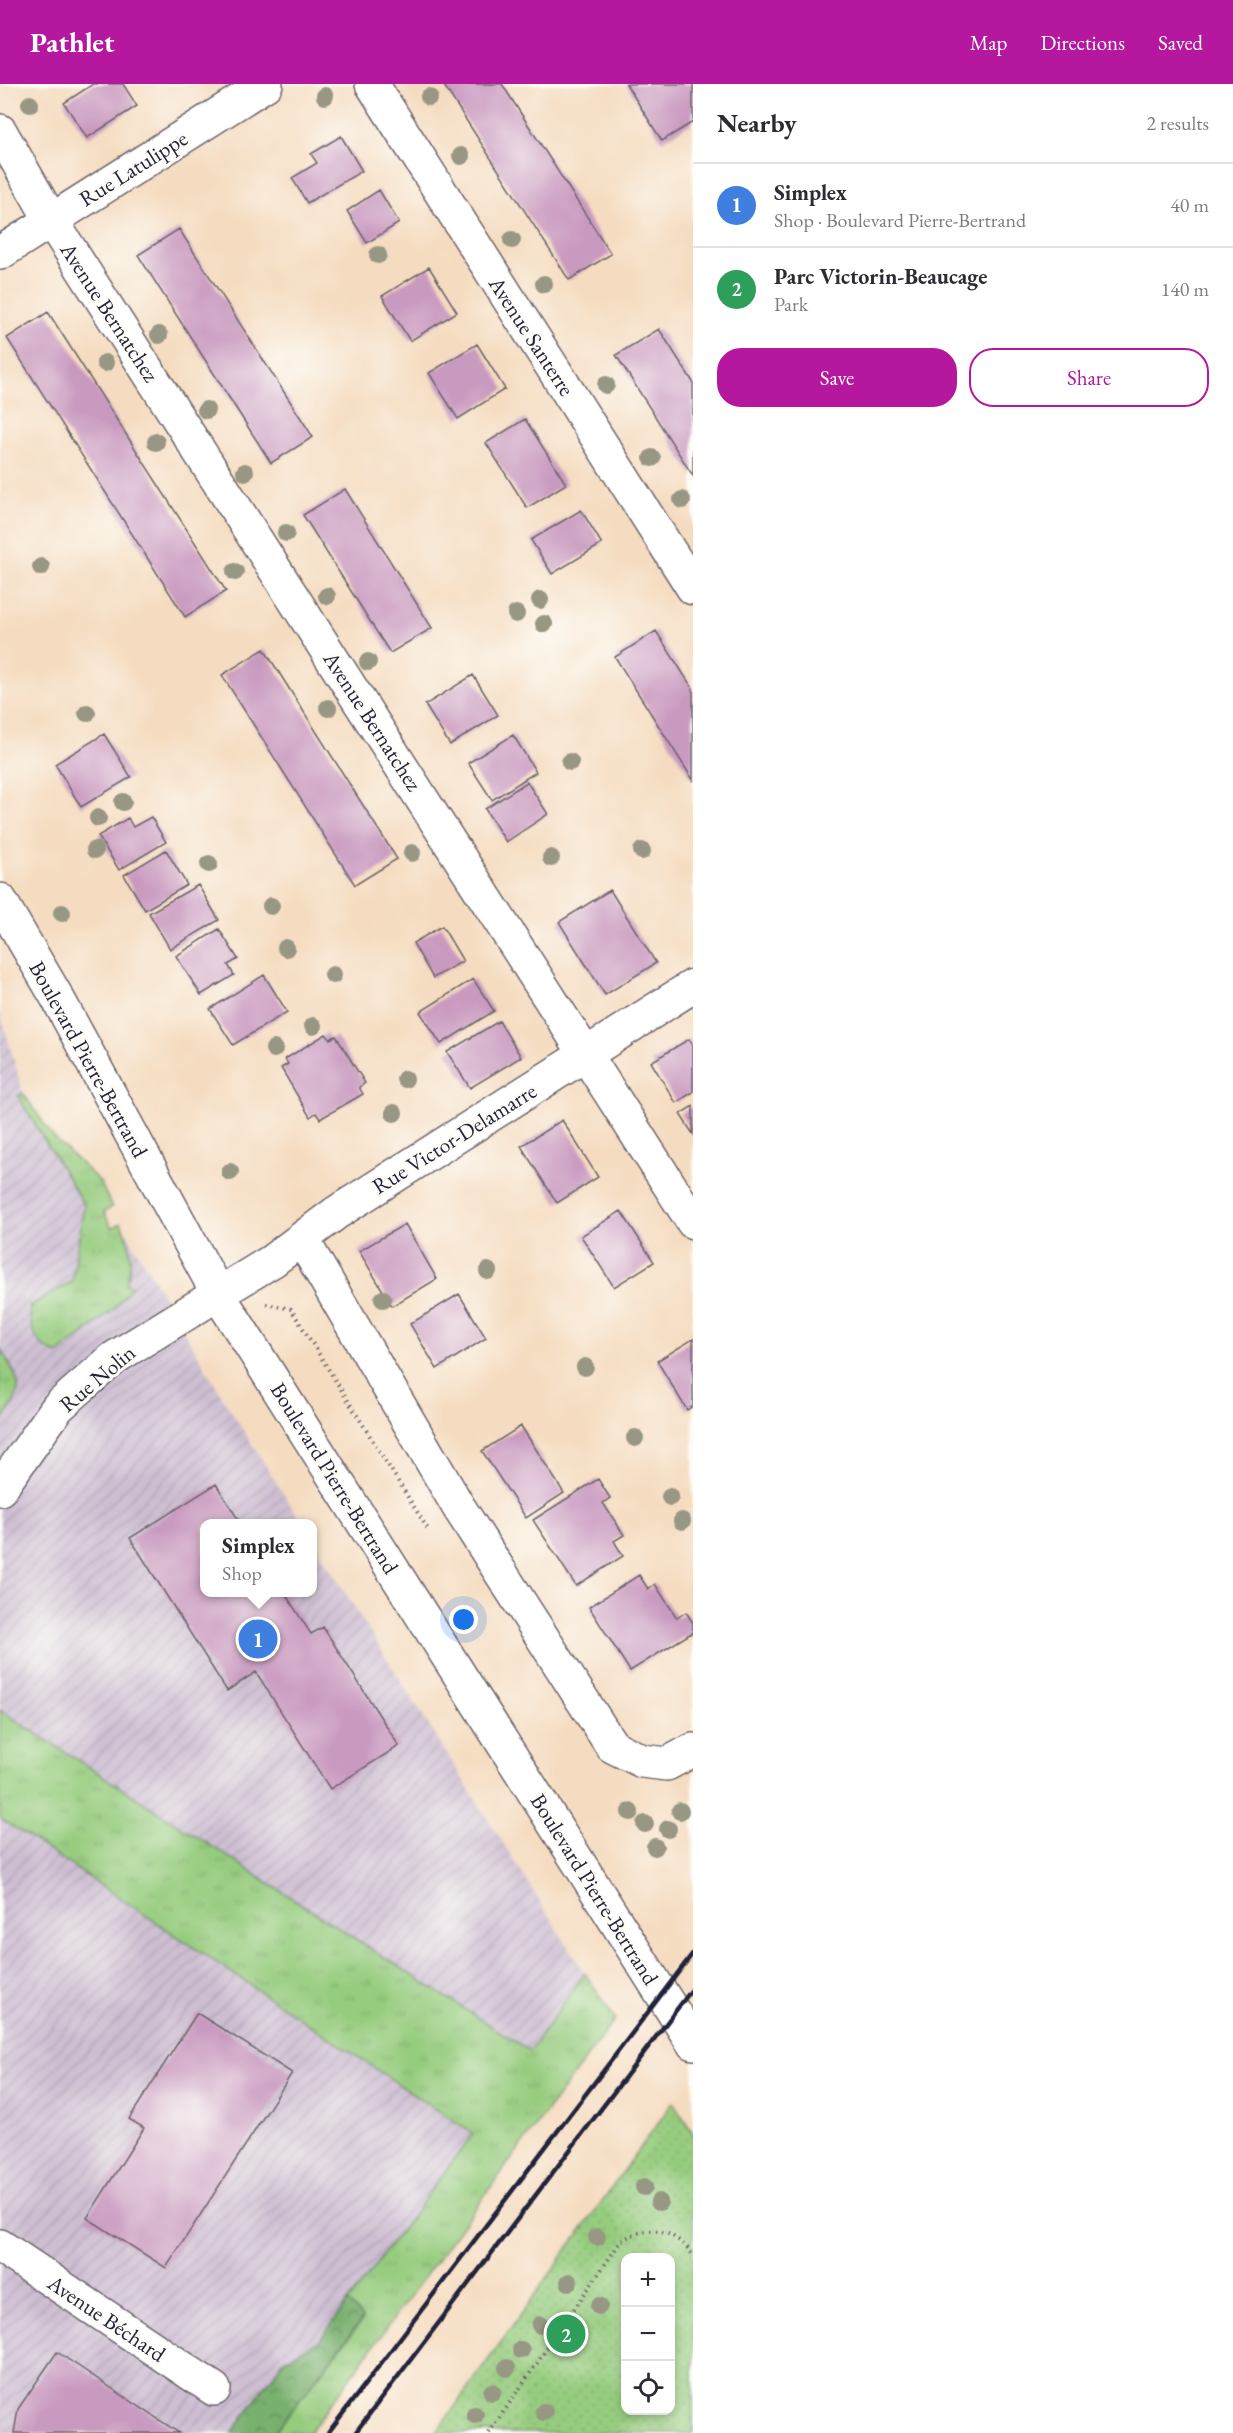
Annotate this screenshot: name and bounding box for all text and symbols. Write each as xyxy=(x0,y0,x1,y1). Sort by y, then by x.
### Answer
text: Pathlet xyxy=(30,24,114,60)
text: Map xyxy=(970,29,1007,56)
text: Directions xyxy=(1040,29,1125,56)
text: Saved xyxy=(1158,29,1203,56)
text: Nearby xyxy=(717,106,797,140)
text: 2 results xyxy=(1146,110,1209,136)
street label: Rue Latulippe xyxy=(74,123,193,213)
text: Simplex xyxy=(774,178,847,207)
text: 1 xyxy=(731,192,742,218)
text: 40 m xyxy=(1170,192,1209,218)
text: Shop · Boulevard Pierre-Bertrand xyxy=(774,207,1026,233)
street label: Avenue Bernatchez xyxy=(53,236,166,388)
text: Parc Victorin-Beaucage xyxy=(774,262,987,291)
street label: Avenue Santerre xyxy=(482,270,581,402)
text: 2 xyxy=(731,276,742,302)
text: 140 m xyxy=(1161,276,1209,302)
text: Park xyxy=(774,291,808,317)
button: Save xyxy=(717,348,957,407)
button: Share xyxy=(969,348,1209,407)
street label: Avenue Bernatchez xyxy=(316,645,429,797)
street label: Boulevard Pierre-Bertrand xyxy=(22,956,155,1163)
street label: Rue Victor-Delamarre xyxy=(367,1076,542,1201)
street label: Rue Nolin xyxy=(53,1338,142,1419)
street label: Boulevard Pierre-Bertrand xyxy=(264,1377,406,1580)
popup xyxy=(200,1519,317,1597)
text: Simplex xyxy=(222,1531,295,1560)
text: Shop xyxy=(222,1560,262,1586)
your location xyxy=(449,1605,478,1634)
pin: 1 xyxy=(238,1616,278,1662)
street label: Boulevard Pierre-Bertrand xyxy=(524,1788,666,1991)
map controls xyxy=(621,2253,675,2415)
button: + xyxy=(621,2253,675,2307)
street label: Avenue Béchard xyxy=(41,2268,172,2369)
button: − xyxy=(621,2307,675,2361)
pin: 2 xyxy=(546,2312,586,2356)
button: locate xyxy=(621,2361,675,2415)

